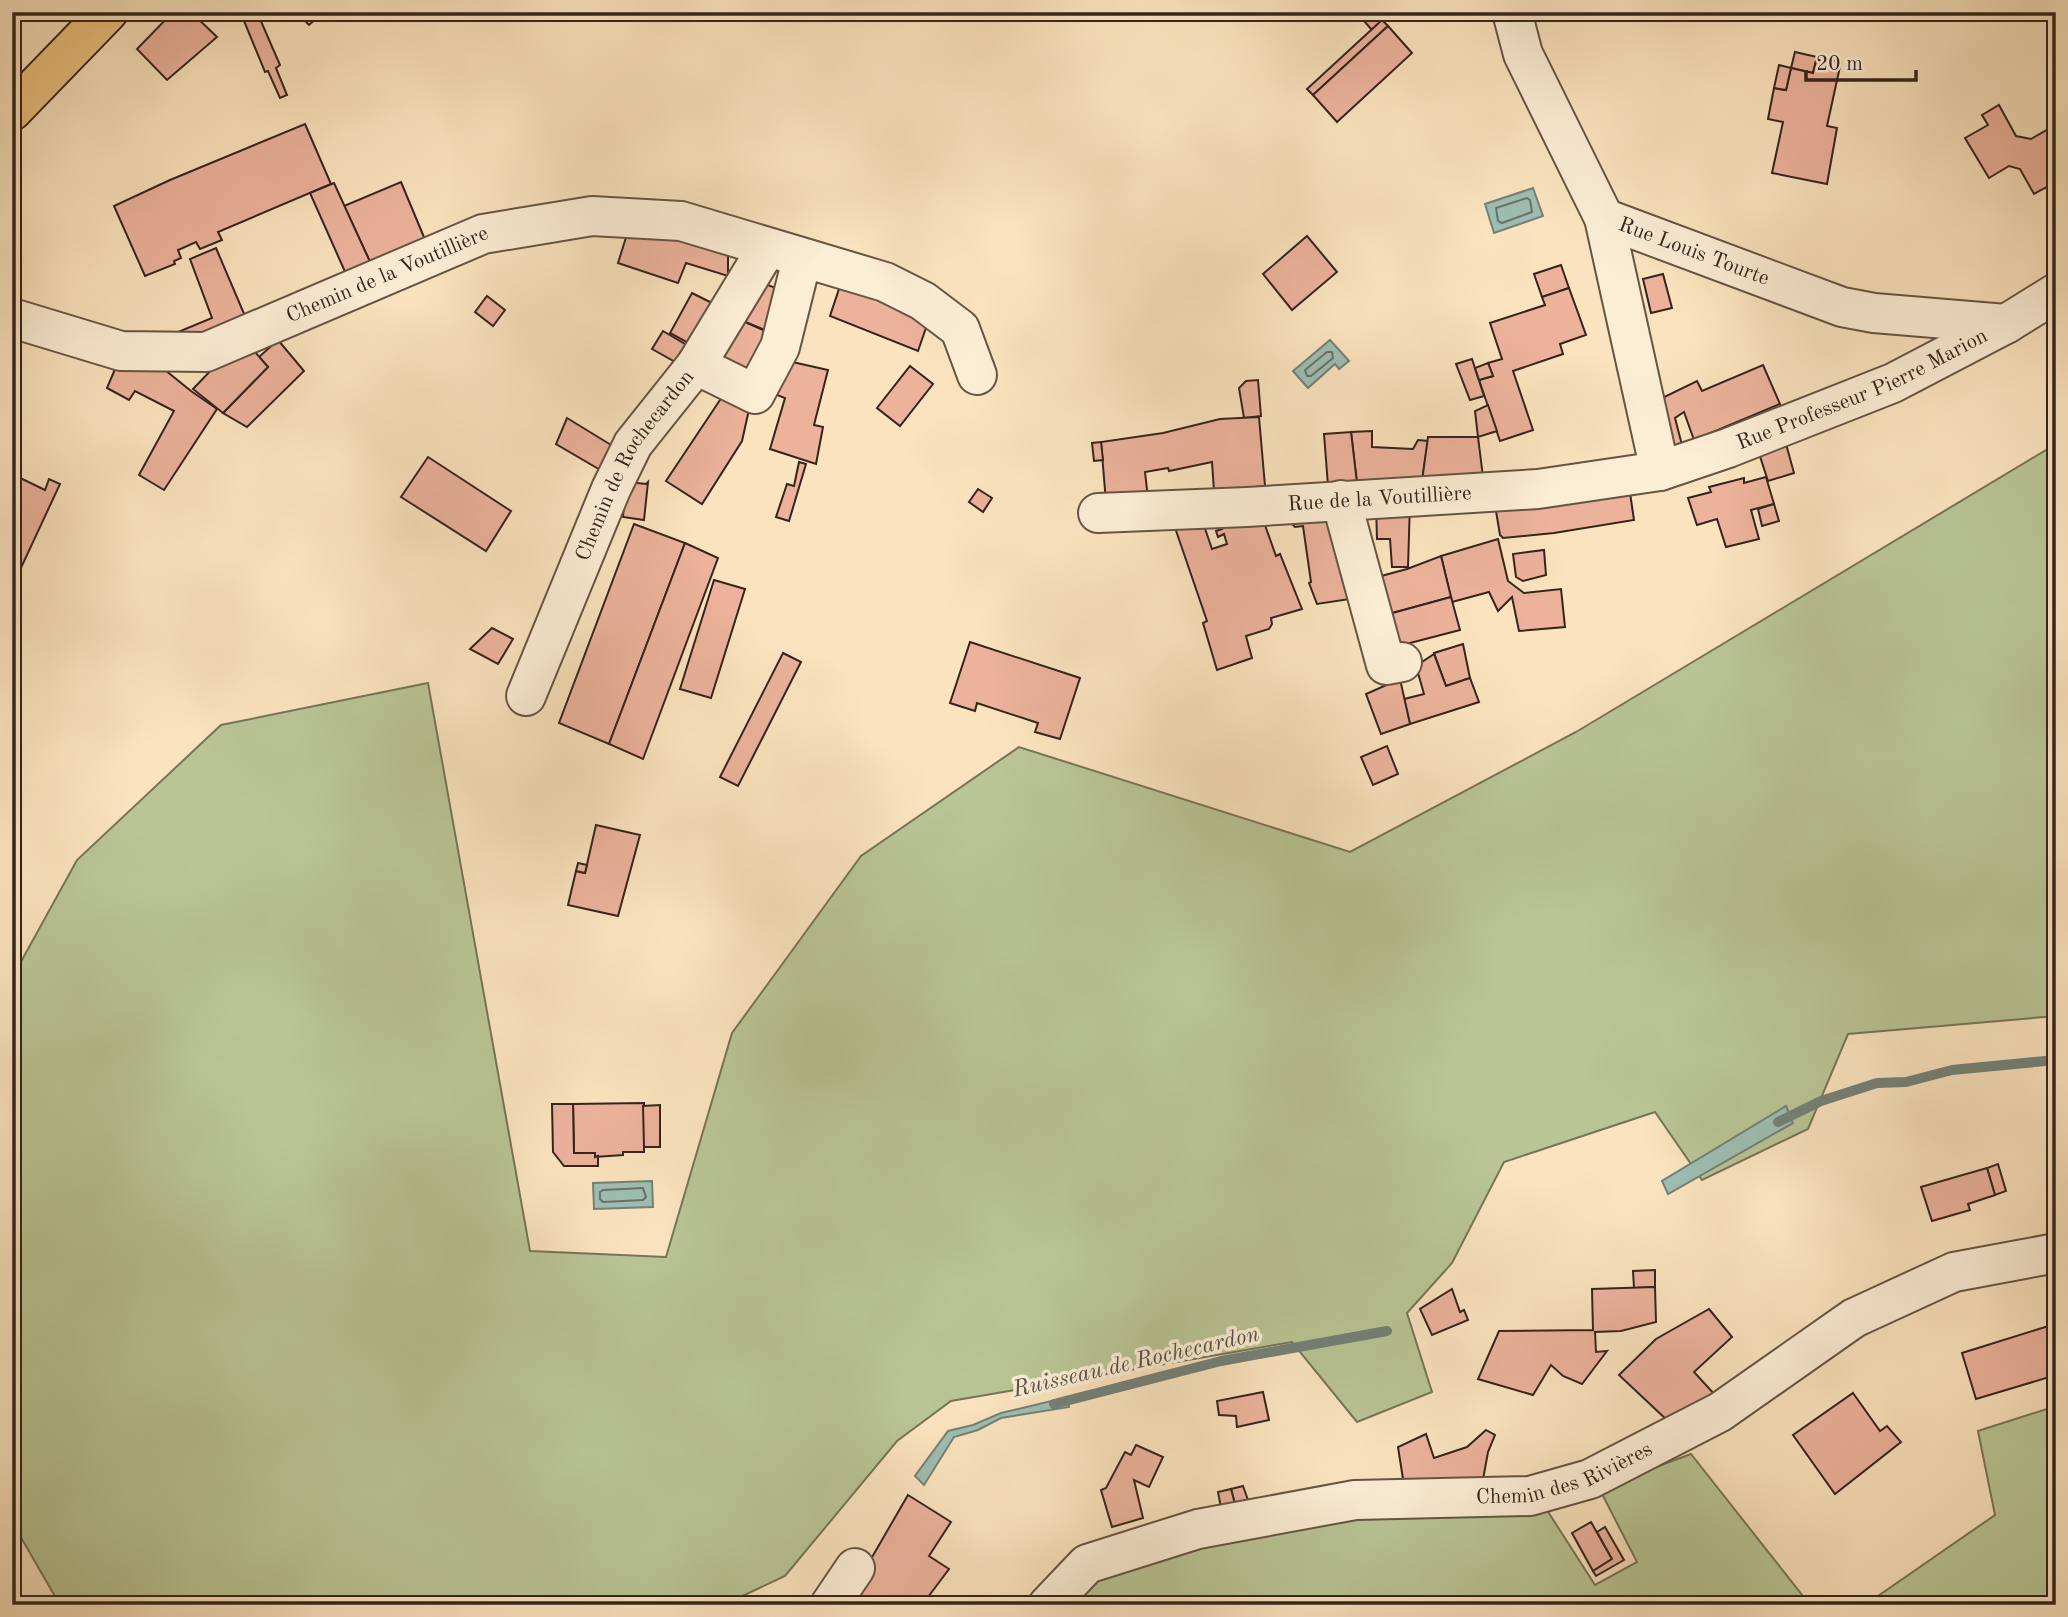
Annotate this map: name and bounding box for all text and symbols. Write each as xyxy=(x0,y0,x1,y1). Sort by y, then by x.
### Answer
scale bar xyxy=(1806,38,1916,82)
text: 20 m xyxy=(1816,54,1863,75)
street label: Rue Louis Tourte xyxy=(1616,214,1772,289)
street label: Chemin de la Voutillière xyxy=(283,223,491,327)
street label: Rue Professeur Pierre Marion xyxy=(1734,325,1991,454)
street label: Chemin de Rochecardon xyxy=(572,366,698,564)
street label: Rue de la Voutillière xyxy=(1287,483,1472,515)
water label: Ruisseau de Rochecardon xyxy=(1010,1322,1261,1402)
street label: Chemin des Rivières xyxy=(1476,1438,1656,1508)

